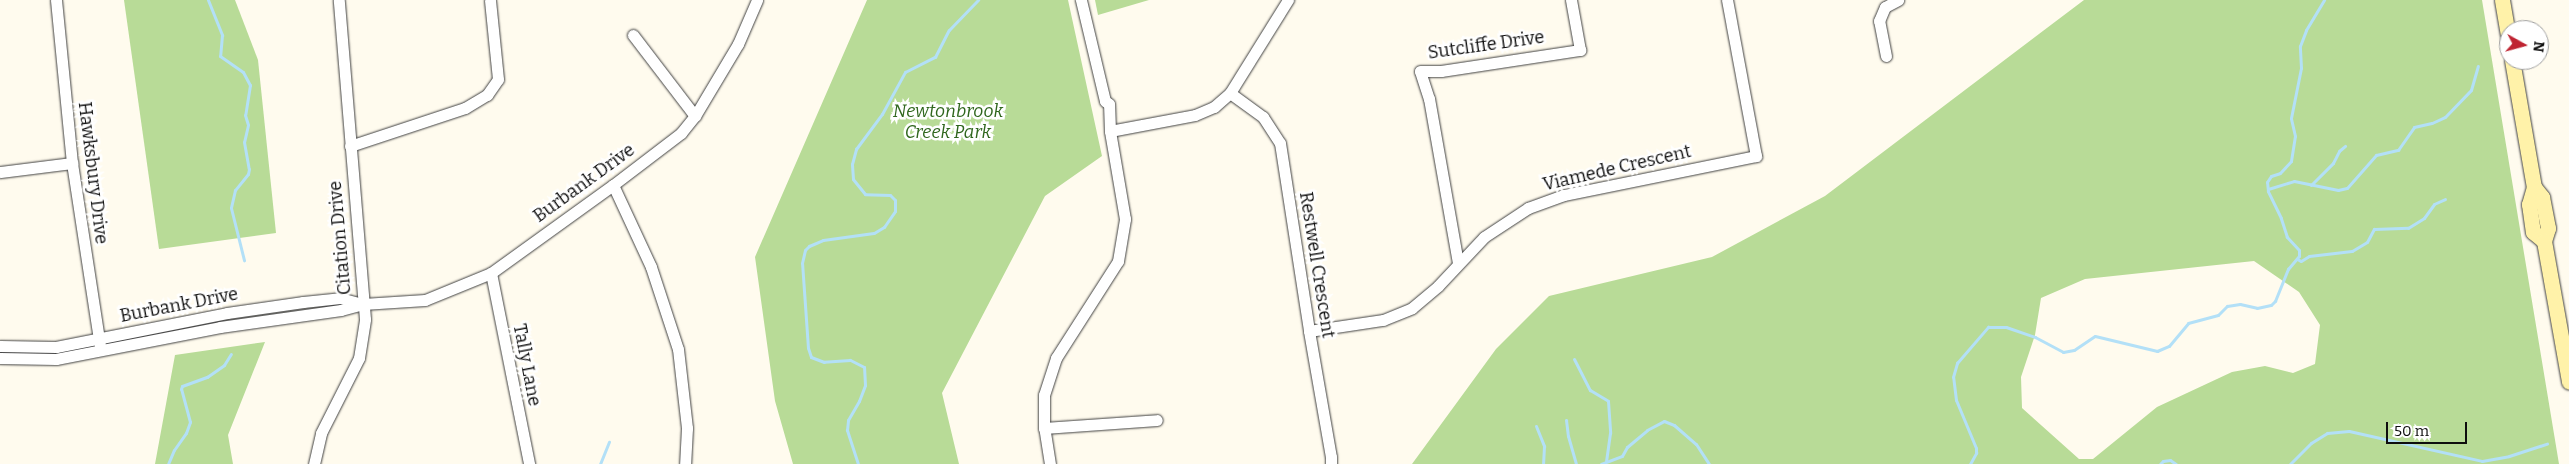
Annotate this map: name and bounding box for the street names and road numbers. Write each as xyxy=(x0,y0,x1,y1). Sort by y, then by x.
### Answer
street label: Sutcliffe Drive xyxy=(1426,26,1546,64)
street label: Hawksbury Drive xyxy=(74,101,112,245)
street label: Burbank Drive xyxy=(529,139,639,227)
street label: Viamede Crescent xyxy=(1541,140,1693,196)
street label: Citation Drive xyxy=(324,180,356,296)
street label: Restwell Crescent xyxy=(1295,190,1339,340)
street label: Burbank Drive xyxy=(118,283,240,327)
street label: Tally Lane xyxy=(508,322,546,408)

